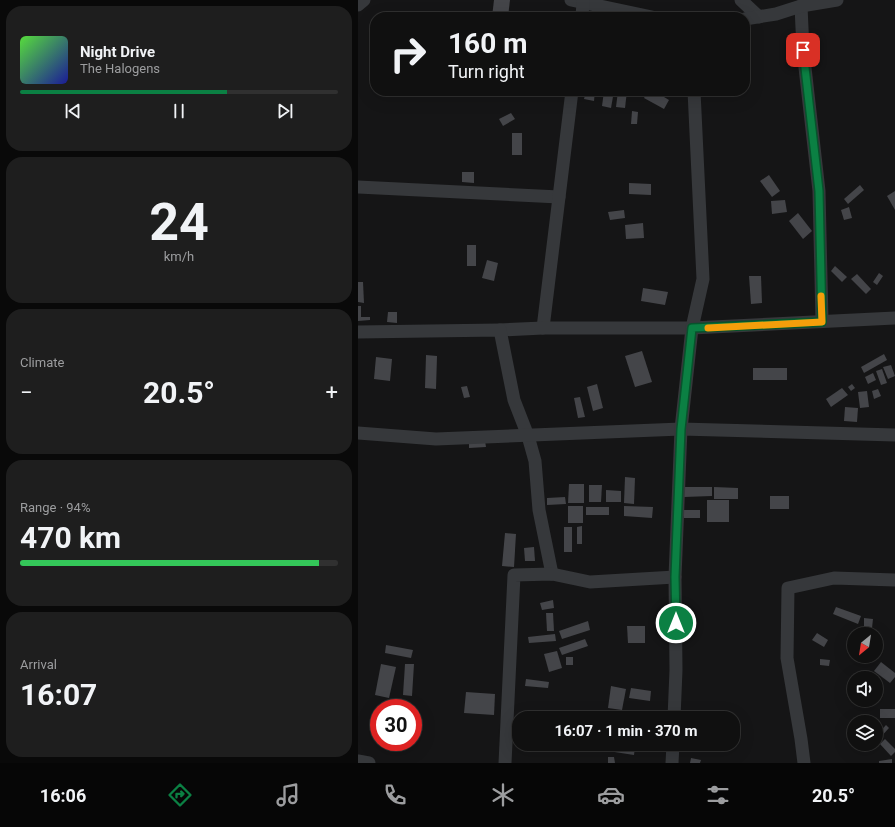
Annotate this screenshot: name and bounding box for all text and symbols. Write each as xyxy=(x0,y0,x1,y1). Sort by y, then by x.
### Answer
text: 160 m xyxy=(448,27,527,60)
icon: right xyxy=(382,28,434,80)
pin xyxy=(786,33,820,67)
icon: arrive xyxy=(792,39,814,61)
text: Night Drive xyxy=(80,43,155,61)
text: The Halogens xyxy=(80,61,160,76)
text: Turn right xyxy=(448,61,525,82)
icon: previous xyxy=(62,100,84,122)
icon: pause xyxy=(168,100,190,122)
icon: next xyxy=(274,100,296,122)
text: 24 xyxy=(149,192,209,253)
text: km/h xyxy=(164,249,194,264)
text: Climate xyxy=(20,355,64,370)
text: 20.5° xyxy=(143,375,215,410)
text: − xyxy=(20,380,33,405)
text: + xyxy=(326,380,338,405)
text: Range · 94% xyxy=(20,500,90,515)
text: 470 km xyxy=(20,520,121,555)
position arrow xyxy=(655,602,697,644)
north arrow xyxy=(847,627,883,663)
map controls xyxy=(847,627,883,751)
text: Arrival xyxy=(20,657,57,672)
button: sound xyxy=(847,671,883,707)
text: 16:07 xyxy=(20,677,97,712)
speed limit sign: 30 xyxy=(370,699,422,751)
button: layers xyxy=(847,715,883,751)
text: 16:07 · 1 min · 370 m xyxy=(555,722,697,740)
icon: directions xyxy=(166,781,194,809)
icon: music xyxy=(274,781,302,809)
icon: phone xyxy=(381,781,409,809)
icon: climate xyxy=(489,781,517,809)
icon: car xyxy=(597,781,625,809)
icon: filters xyxy=(704,781,732,809)
text: 16:06 xyxy=(40,785,86,806)
text: 20.5° xyxy=(812,785,855,806)

